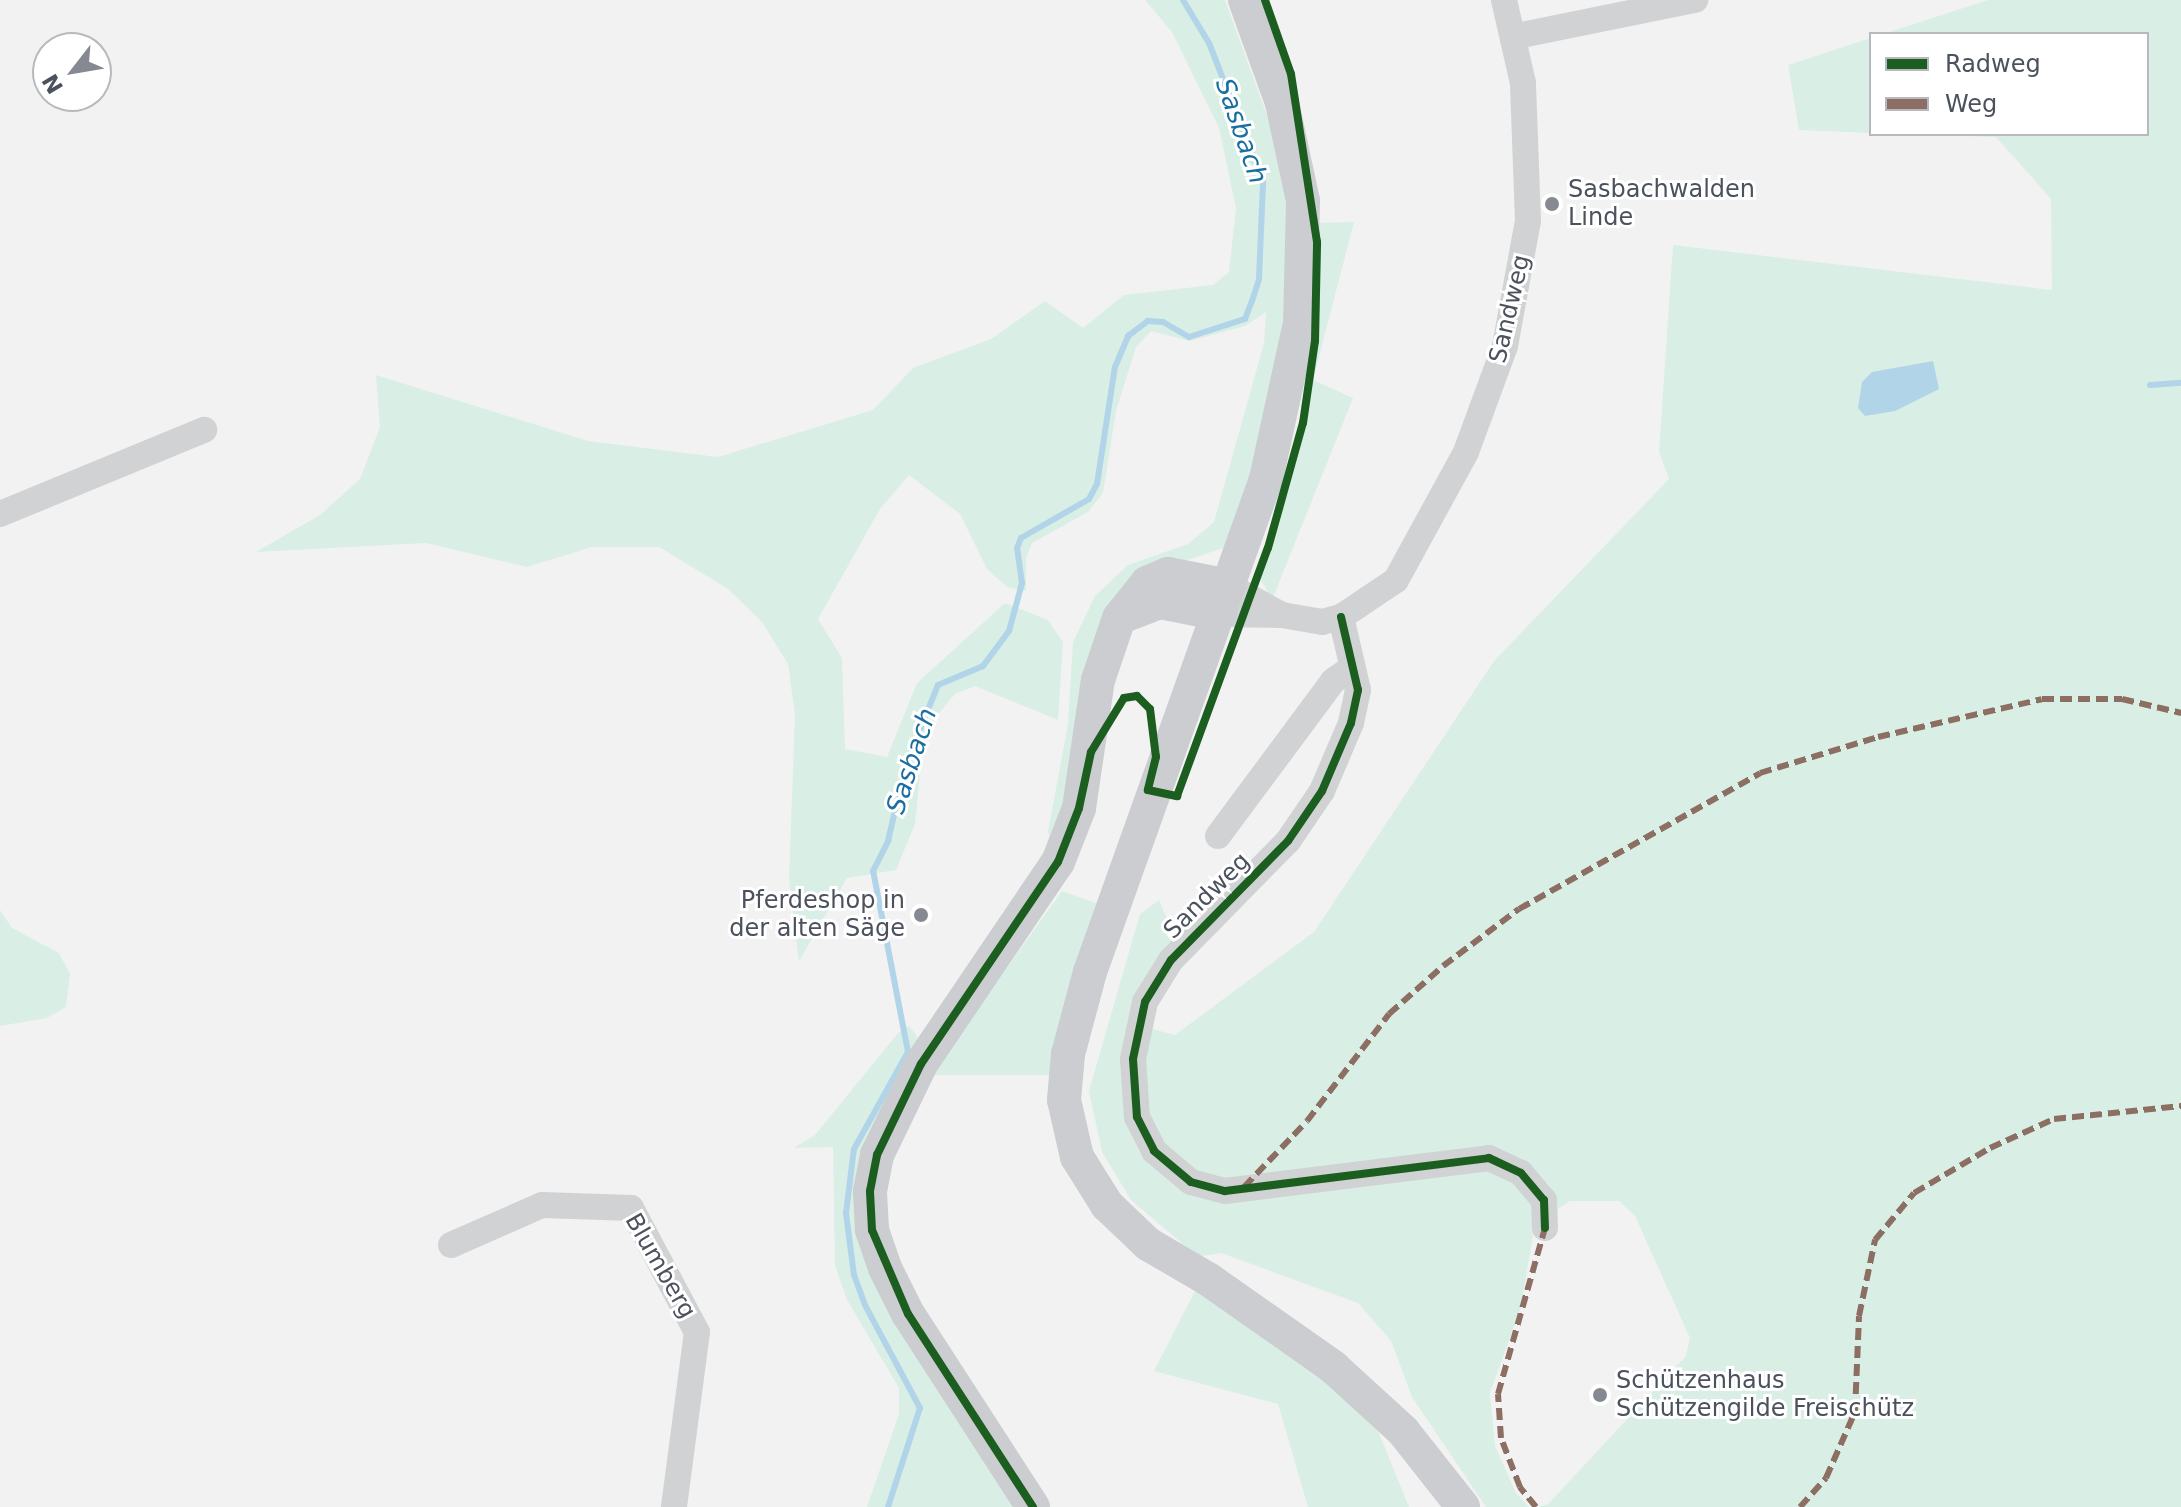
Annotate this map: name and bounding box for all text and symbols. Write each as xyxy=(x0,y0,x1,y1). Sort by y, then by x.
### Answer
north arrow xyxy=(32,32,112,112)
legend xyxy=(1869,32,2149,136)
text: Radweg xyxy=(1945,50,2041,78)
text: N xyxy=(37,69,68,98)
water label: Sasbach xyxy=(1208,74,1274,188)
text: Weg xyxy=(1945,90,1997,118)
place label: Sasbachwalden Linde xyxy=(1568,176,1755,232)
marker: Sasbachwalden Linde xyxy=(1543,195,1561,213)
street label: Sandweg xyxy=(1484,252,1536,366)
water label: Sasbach xyxy=(880,704,944,818)
street label: Sandweg xyxy=(1158,847,1256,945)
place label: Pferdeshop in der alten Säge xyxy=(729,887,905,943)
marker: Pferdeshop in der alten Säge xyxy=(912,906,930,924)
street label: Blumberg xyxy=(618,1208,702,1324)
place label: Schützenhaus Schützengilde Freischütz xyxy=(1616,1367,1914,1423)
marker: Schützenhaus Schützengilde Freischütz xyxy=(1591,1386,1609,1404)

